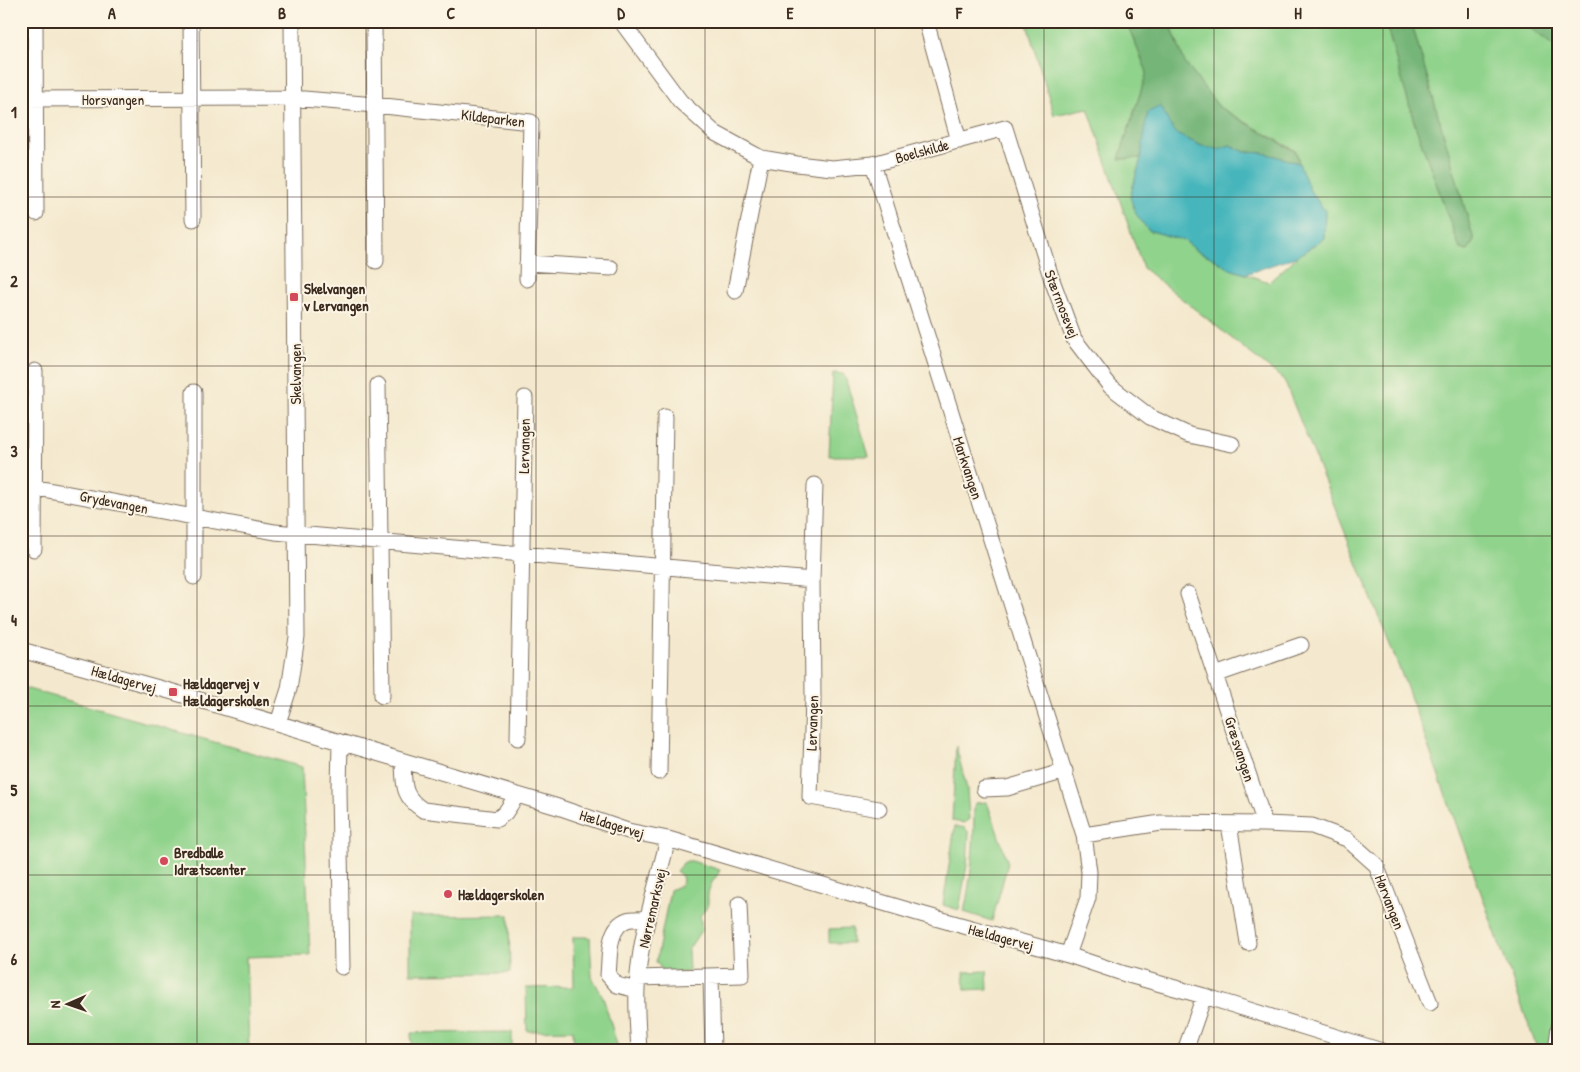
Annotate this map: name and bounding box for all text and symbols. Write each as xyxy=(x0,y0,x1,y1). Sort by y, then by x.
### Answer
text: A xyxy=(108,2,116,24)
text: B xyxy=(278,2,286,24)
text: C xyxy=(447,2,456,24)
text: D xyxy=(617,2,625,24)
text: E xyxy=(786,2,794,24)
text: F xyxy=(955,2,963,24)
text: G xyxy=(1125,2,1133,24)
text: H xyxy=(1294,2,1302,24)
text: I xyxy=(1466,2,1470,24)
street label: Horsvangen xyxy=(82,89,145,110)
text: 1 xyxy=(11,101,17,123)
street label: Kildeparken xyxy=(460,104,526,132)
street label: Boelskilde xyxy=(893,134,951,168)
street label: Stærmosevej xyxy=(1039,267,1085,341)
text: 2 xyxy=(10,270,18,292)
place label: Skelvangen v Lervangen xyxy=(303,278,369,317)
marker: Skelvangen v Lervangen xyxy=(288,291,300,303)
street label: Skelvangen xyxy=(285,343,306,405)
street label: Lervangen xyxy=(513,418,535,474)
street label: Markvangen xyxy=(948,434,988,502)
text: 3 xyxy=(10,440,18,462)
street label: Grydevangen xyxy=(78,485,150,519)
text: 4 xyxy=(11,609,17,631)
street label: Hældagervej xyxy=(89,660,159,698)
place label: Hældagervej v Hældagerskolen xyxy=(183,673,269,712)
marker: Hældagervej v Hældagerskolen xyxy=(167,686,179,698)
street label: Lervangen xyxy=(801,695,823,751)
street label: Græsvangen xyxy=(1220,714,1260,784)
text: 5 xyxy=(11,779,18,801)
street label: Hældagervej xyxy=(577,804,647,844)
place label: Bredballe Idrætscenter xyxy=(174,842,246,880)
marker: Bredballe Idrætscenter xyxy=(158,855,170,867)
street label: Nørremarksvej xyxy=(633,866,671,950)
street label: Hørvangen xyxy=(1370,872,1410,933)
place label: Hældagerskolen xyxy=(458,884,544,906)
marker: Hældagerskolen xyxy=(442,888,454,900)
street label: Hældagervej xyxy=(966,918,1036,956)
text: 6 xyxy=(11,948,18,970)
north arrow xyxy=(42,980,92,1030)
text: N xyxy=(45,1000,64,1009)

